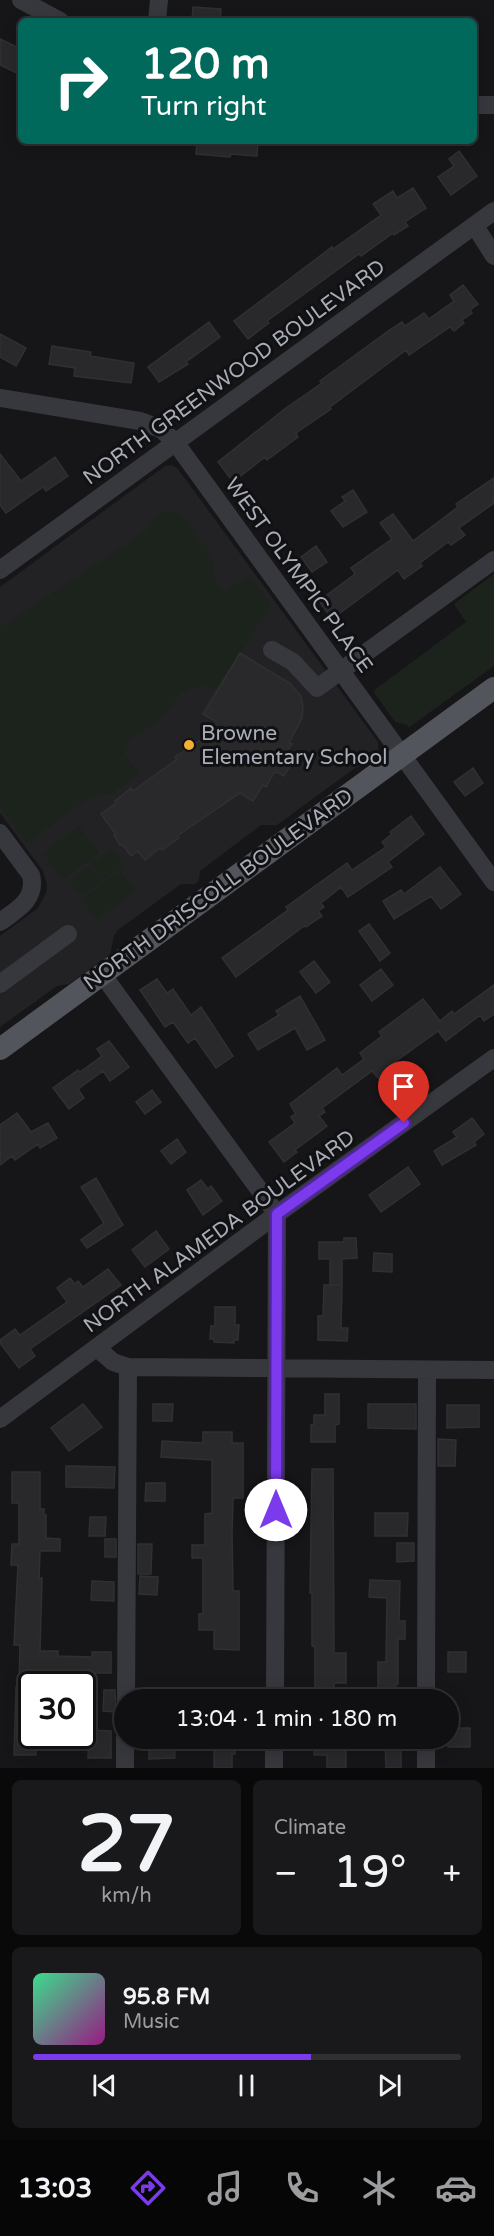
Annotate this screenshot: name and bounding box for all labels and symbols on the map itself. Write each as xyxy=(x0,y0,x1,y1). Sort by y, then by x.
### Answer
street label: NORTH GREENWOOD BOULEVARD xyxy=(78,254,390,490)
street label: WEST OLYMPIC PLACE xyxy=(219,473,378,678)
place label: Browne Elementary School xyxy=(201,721,388,770)
marker: Browne Elementary School xyxy=(182,738,196,752)
street label: NORTH DRISCOLL BOULEVARD xyxy=(79,783,358,995)
pin xyxy=(378,1061,429,1123)
street label: NORTH ALAMEDA BOULEVARD xyxy=(79,1125,360,1338)
position arrow xyxy=(244,1478,308,1542)
speed limit sign: 30 xyxy=(18,1671,96,1749)

